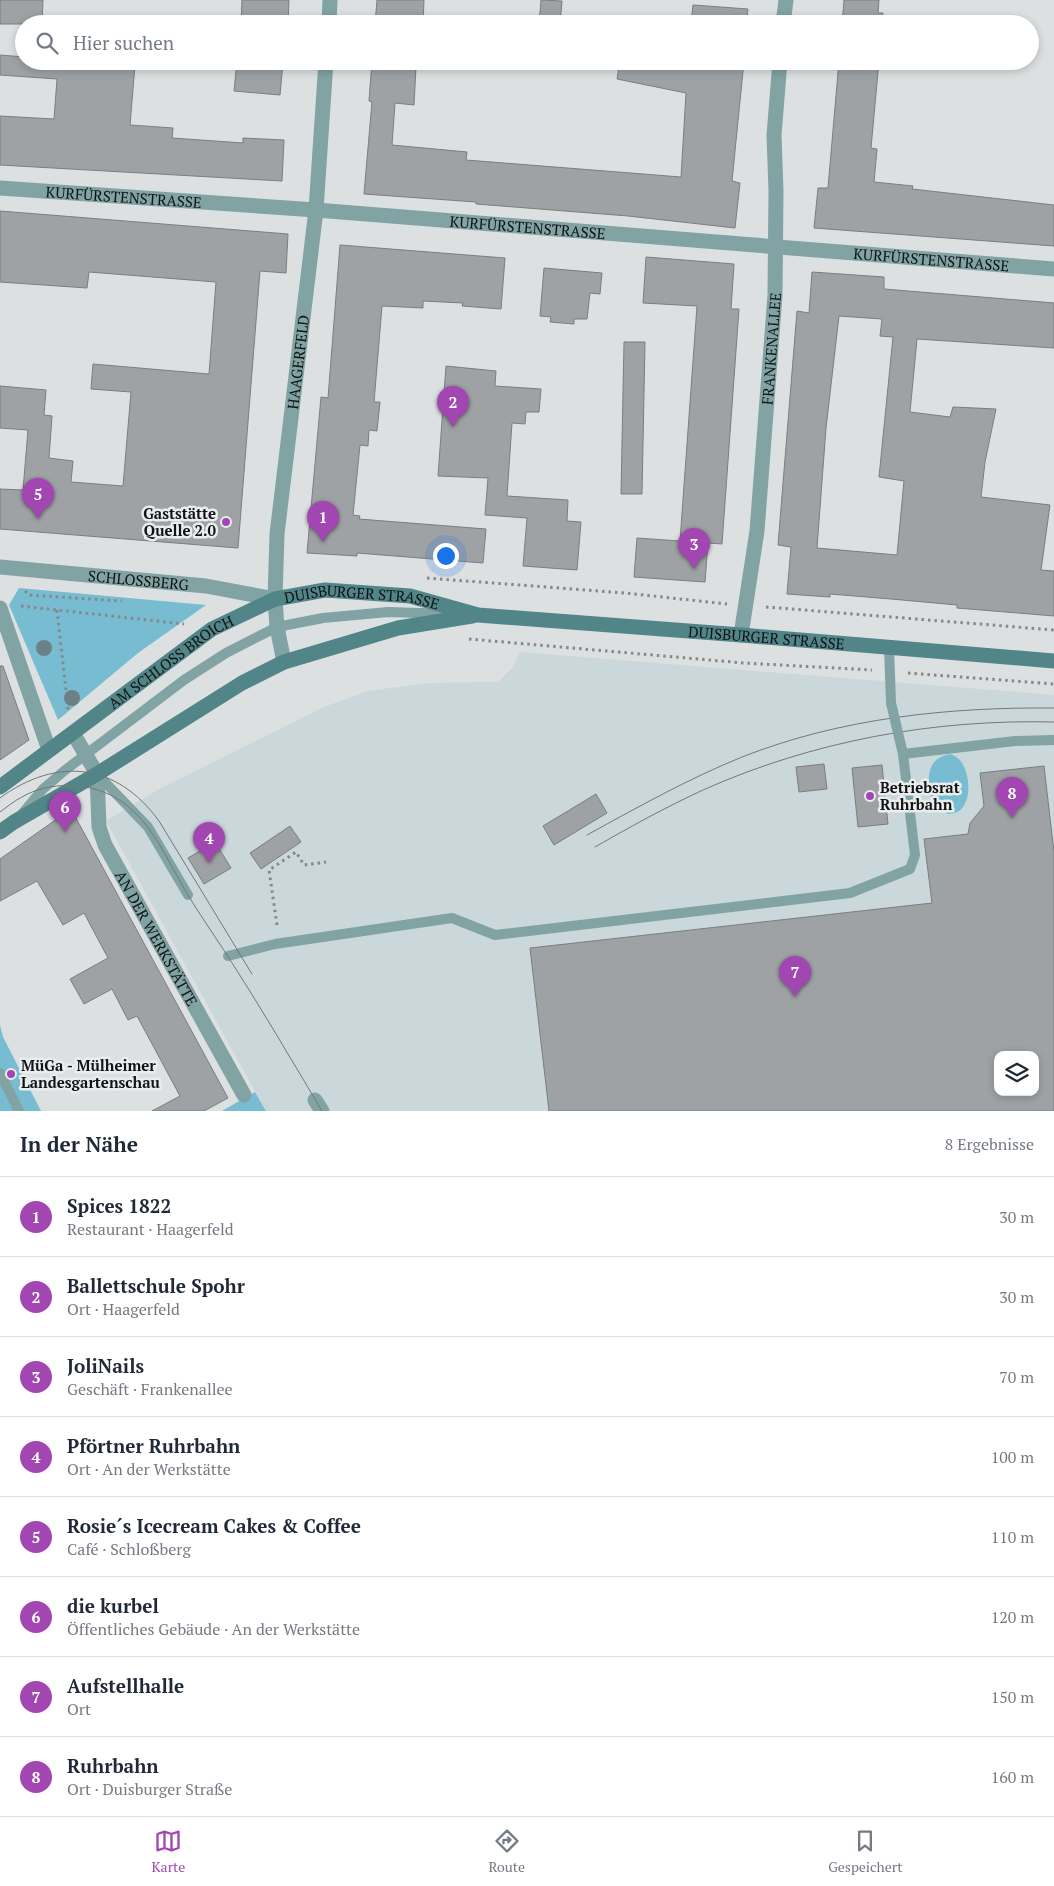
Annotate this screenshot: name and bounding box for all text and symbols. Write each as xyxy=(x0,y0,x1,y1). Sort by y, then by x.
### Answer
search box xyxy=(15,15,1039,70)
icon: search xyxy=(33,29,61,57)
text: Hier suchen xyxy=(73,30,174,55)
street label: KURFÜRSTENSTRASSE xyxy=(45,181,202,212)
street label: KURFÜRSTENSTRASSE xyxy=(449,211,606,243)
street label: KURFÜRSTENSTRASSE xyxy=(853,243,1010,275)
street label: FRANKENALLEE xyxy=(757,292,785,406)
street label: HAAGERFELD xyxy=(282,314,313,410)
pin: 2 xyxy=(437,386,469,427)
pin: 5 xyxy=(22,478,54,519)
pin: 1 xyxy=(307,501,339,542)
place label: Gaststätte Quelle 2.0 xyxy=(143,503,217,540)
marker: Gaststätte Quelle 2.0 xyxy=(220,516,232,528)
pin: 3 xyxy=(678,528,710,569)
your location xyxy=(433,543,459,569)
street label: SCHLOSSBERG xyxy=(87,565,190,594)
street label: DUISBURGER STRASSE xyxy=(283,580,442,614)
street label: AM SCHLOSS BROICH xyxy=(104,610,237,713)
street label: DUISBURGER STRASSE xyxy=(687,621,845,654)
place label: Betriebsrat Ruhrbahn xyxy=(880,777,960,814)
pin: 8 xyxy=(996,777,1028,818)
marker: Betriebsrat Ruhrbahn xyxy=(864,790,876,802)
pin: 6 xyxy=(49,791,81,832)
pin: 4 xyxy=(193,822,225,863)
street label: AN DER WERKSTÄTTE xyxy=(111,867,202,1009)
pin: 7 xyxy=(779,956,811,997)
map controls xyxy=(994,1051,1039,1096)
button: layers xyxy=(994,1051,1039,1096)
place label: MüGa - Mülheimer Landesgartenschau xyxy=(21,1055,161,1092)
marker: MüGa - Mülheimer Landesgartenschau xyxy=(5,1068,17,1080)
text: In der Nähe xyxy=(20,1130,138,1158)
text: 8 Ergebnisse xyxy=(945,1133,1034,1155)
text: Spices 1822 xyxy=(67,1193,171,1218)
text: 1 xyxy=(31,1206,41,1228)
text: 30 m xyxy=(999,1206,1034,1228)
text: Restaurant · Haagerfeld xyxy=(67,1218,234,1240)
text: Ballettschule Spohr xyxy=(67,1273,245,1298)
text: 2 xyxy=(31,1286,41,1308)
text: 30 m xyxy=(999,1286,1034,1308)
text: Ort · Haagerfeld xyxy=(67,1298,180,1320)
text: JoliNails xyxy=(67,1353,144,1378)
text: 3 xyxy=(31,1366,41,1388)
text: 70 m xyxy=(999,1366,1034,1388)
text: Geschäft · Frankenallee xyxy=(67,1378,233,1400)
text: Pförtner Ruhrbahn xyxy=(67,1433,240,1458)
text: 4 xyxy=(31,1446,41,1468)
text: 100 m xyxy=(991,1446,1034,1468)
text: Ort · An der Werkstätte xyxy=(67,1458,231,1480)
text: Rosie´s Icecream Cakes & Coffee xyxy=(67,1513,361,1538)
text: 5 xyxy=(31,1526,41,1548)
text: 110 m xyxy=(991,1526,1034,1548)
text: Café · Schloßberg xyxy=(67,1538,191,1560)
text: die kurbel xyxy=(67,1593,159,1618)
text: 6 xyxy=(31,1606,41,1628)
text: 120 m xyxy=(991,1606,1034,1628)
text: Öffentliches Gebäude · An der Werkstätte xyxy=(67,1618,360,1640)
text: Aufstellhalle xyxy=(67,1673,184,1698)
text: 7 xyxy=(31,1686,41,1708)
text: 150 m xyxy=(991,1686,1034,1708)
text: Ort xyxy=(67,1698,91,1720)
text: Ruhrbahn xyxy=(67,1753,159,1778)
text: 8 xyxy=(31,1766,41,1788)
text: 160 m xyxy=(991,1766,1034,1788)
text: Ort · Duisburger Straße xyxy=(67,1778,232,1800)
tab: Karte xyxy=(152,1827,185,1876)
tab: Route xyxy=(488,1827,525,1876)
tab: Gespeichert xyxy=(828,1827,902,1876)

